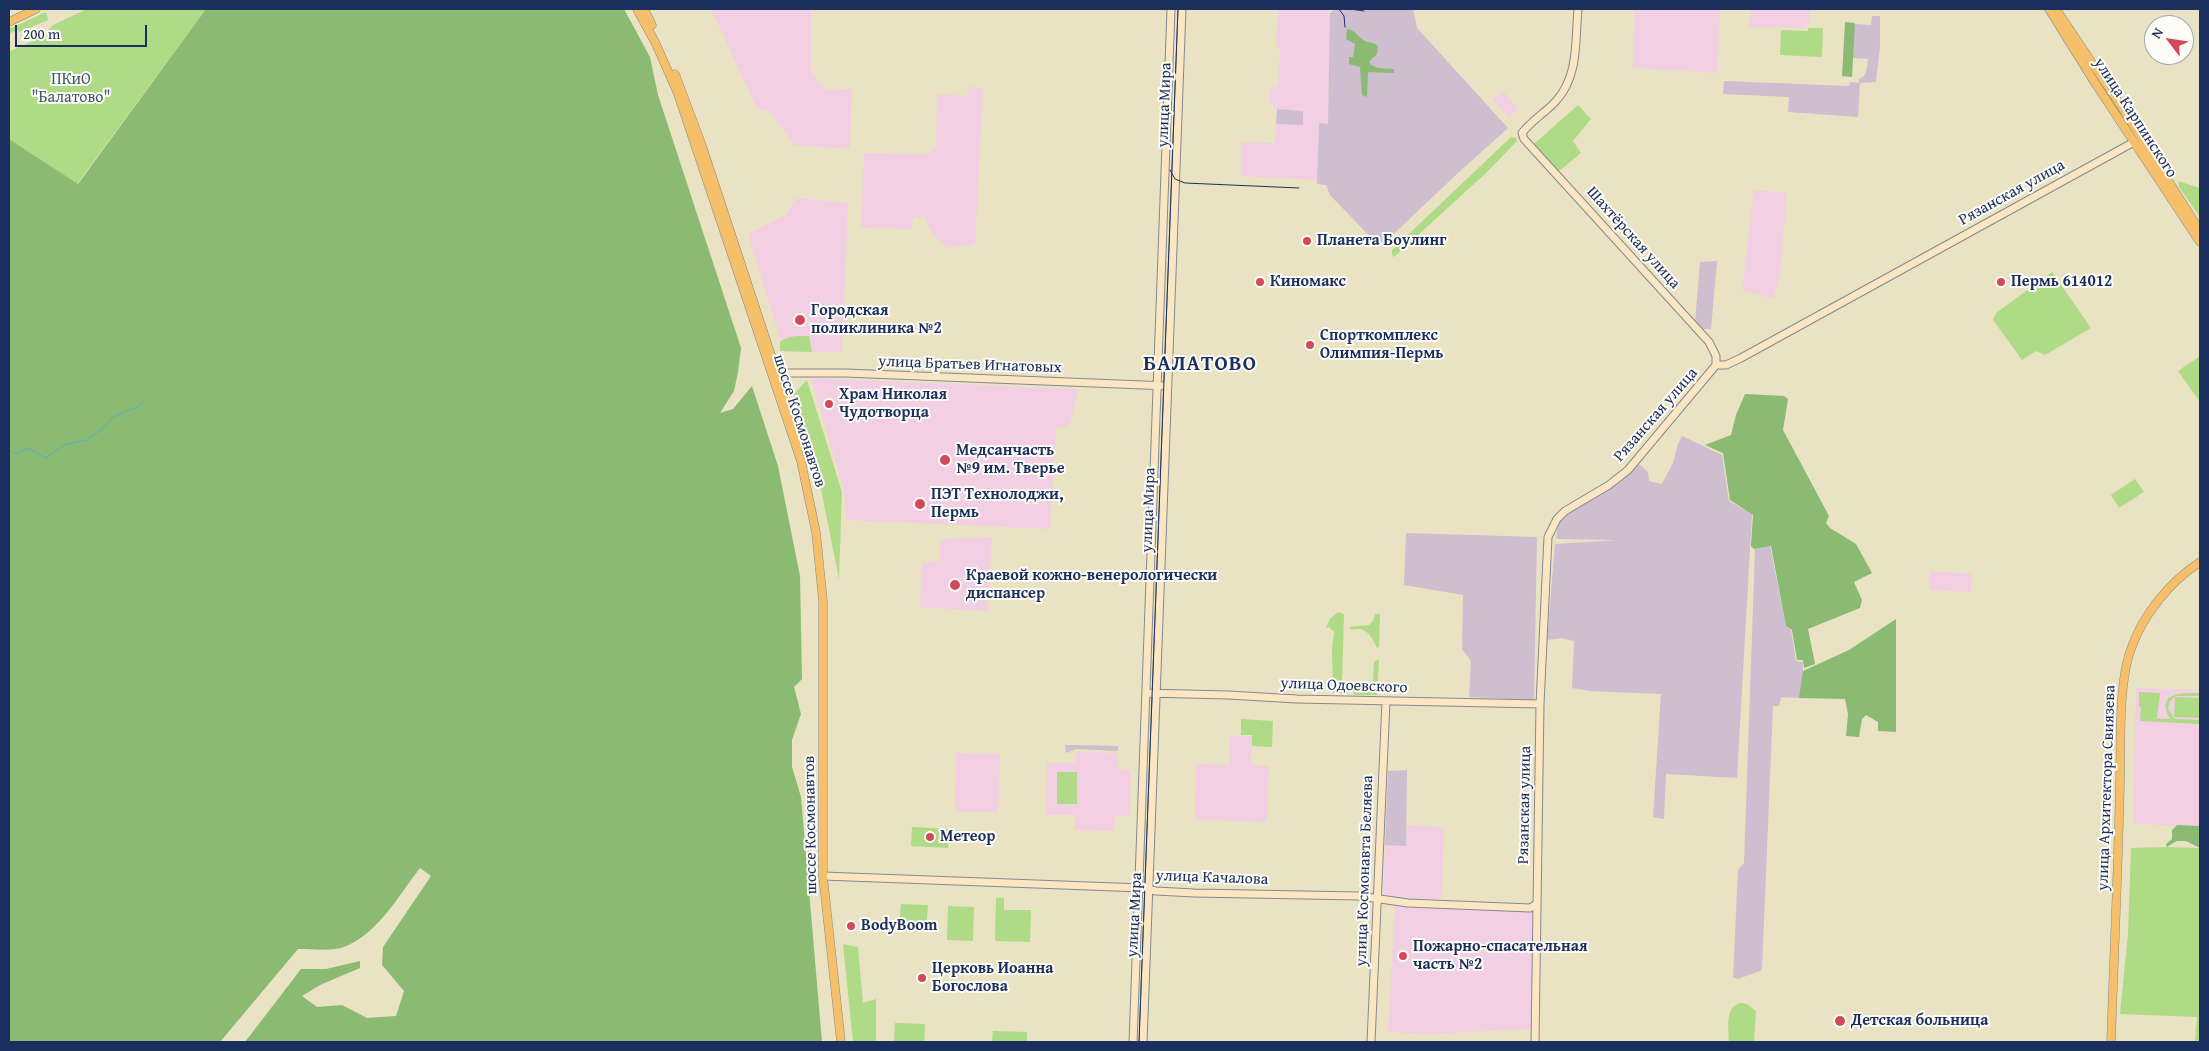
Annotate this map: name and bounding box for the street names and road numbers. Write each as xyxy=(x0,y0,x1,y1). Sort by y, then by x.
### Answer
street label: улица Карпинского xyxy=(2089,54,2181,182)
street label: улица Мира xyxy=(1154,62,1176,148)
street label: Рязанская улица xyxy=(1956,156,2068,230)
street label: Шахтёрская улица xyxy=(1582,183,1684,293)
street label: шоссе Космонавтов xyxy=(768,352,830,490)
street label: улица Братьев Игнатовых xyxy=(878,352,1062,378)
street label: Рязанская улица xyxy=(1610,364,1702,466)
street label: улица Мира xyxy=(1138,467,1160,553)
street label: улица Одоевского xyxy=(1280,674,1408,698)
street label: улица Архитектора Свиязева xyxy=(2094,685,2120,891)
street label: Рязанская улица xyxy=(1514,746,1536,864)
street label: шоссе Космонавтов xyxy=(800,756,822,894)
street label: улица Космонавта Беляева xyxy=(1352,775,1378,967)
street label: улица Качалова xyxy=(1155,866,1269,890)
street label: улица Мира xyxy=(1123,872,1147,958)

